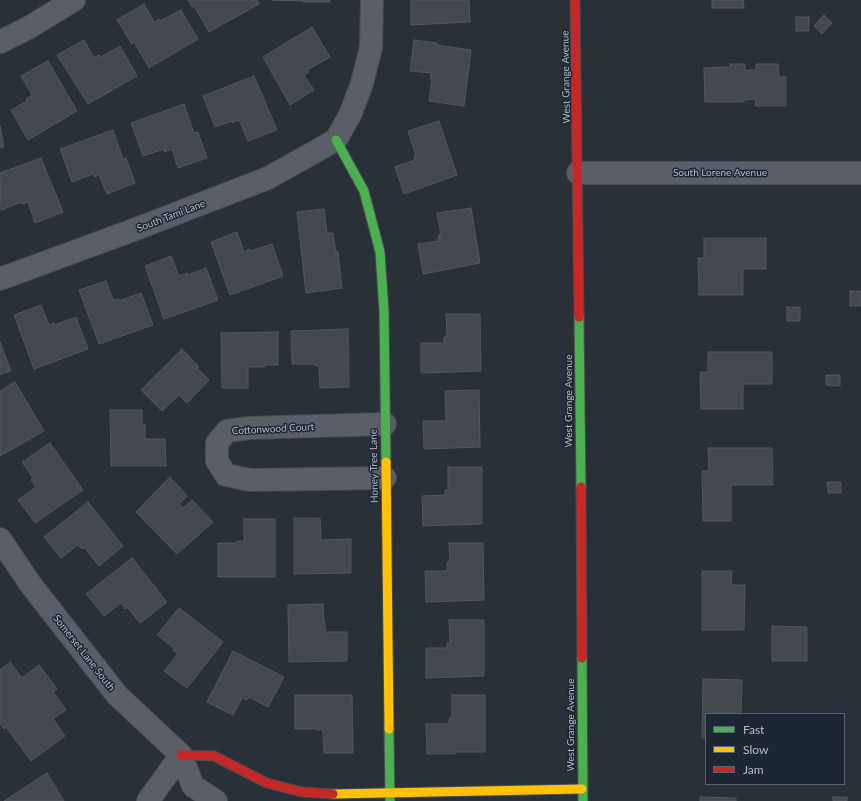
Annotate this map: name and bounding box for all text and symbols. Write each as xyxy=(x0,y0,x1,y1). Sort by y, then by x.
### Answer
street label: West Grange Avenue xyxy=(559,30,573,124)
street label: South Lorene Avenue xyxy=(673,167,767,179)
street label: South Tami Lane xyxy=(135,197,207,235)
street label: West Grange Avenue xyxy=(563,355,575,447)
street label: Cottonwood Court xyxy=(231,421,315,437)
street label: Honey Tree Lane xyxy=(367,429,381,503)
street label: Somerset Lane South xyxy=(51,613,117,693)
street label: West Grange Avenue xyxy=(565,679,577,771)
legend xyxy=(705,713,845,785)
text: Fast xyxy=(743,722,764,737)
text: Slow xyxy=(743,742,768,757)
text: Jam xyxy=(743,762,764,777)

